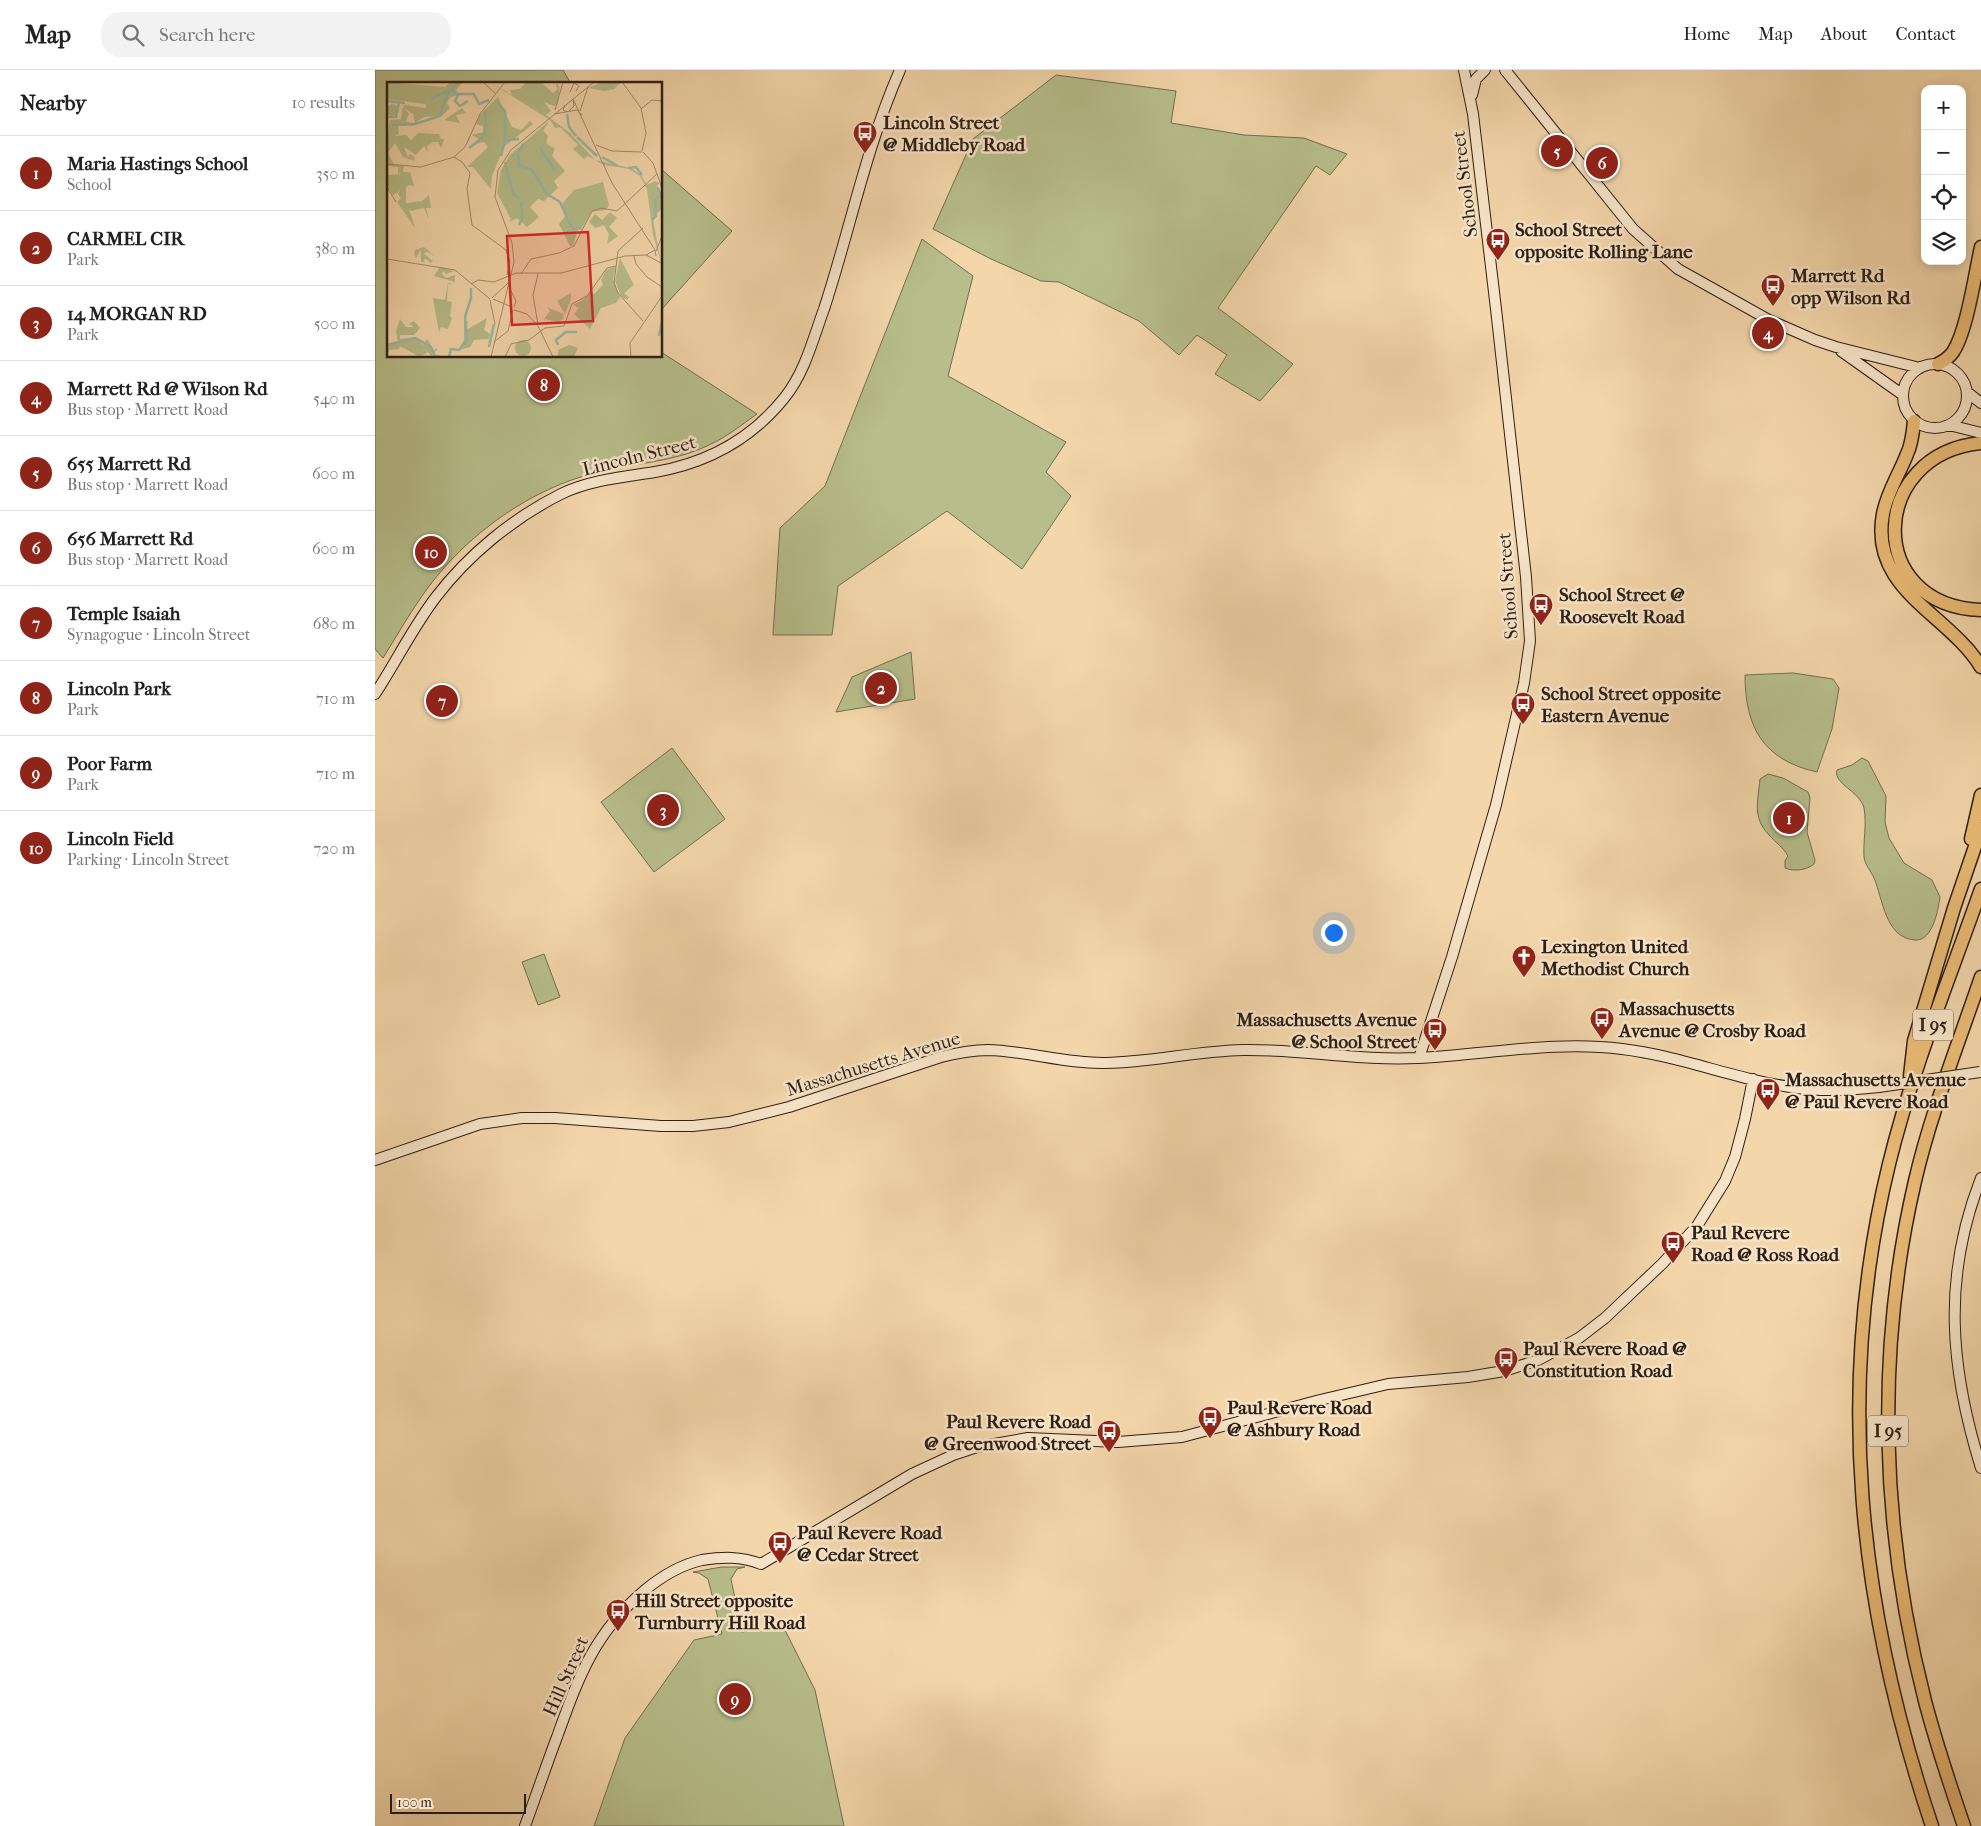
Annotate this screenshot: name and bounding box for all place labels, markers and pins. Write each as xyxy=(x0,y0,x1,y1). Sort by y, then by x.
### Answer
place label: Lincoln Street @ Middleby Road xyxy=(883,112,1026,156)
bus stop icon: Lincoln Street @ Middleby Road xyxy=(852,120,878,154)
pin: 5 xyxy=(1541,132,1573,170)
pin: 6 xyxy=(1586,144,1618,182)
place label: School Street opposite Rolling Lane xyxy=(1515,219,1693,263)
bus stop icon: School Street opposite Rolling Lane xyxy=(1485,227,1511,261)
place label: Marrett Rd opp Wilson Rd xyxy=(1790,265,1911,309)
bus stop icon: Marrett Rd opp Wilson Rd xyxy=(1760,273,1786,307)
pin: 4 xyxy=(1752,314,1784,352)
pin: 8 xyxy=(528,366,560,404)
pin: 10 xyxy=(415,533,447,571)
place label: School Street @ Roosevelt Road xyxy=(1559,584,1685,628)
bus stop icon: School Street @ Roosevelt Road xyxy=(1528,592,1554,626)
pin: 2 xyxy=(865,669,897,707)
pin: 7 xyxy=(426,682,458,720)
place label: School Street opposite Eastern Avenue xyxy=(1541,683,1722,727)
bus stop icon: School Street opposite Eastern Avenue xyxy=(1510,691,1536,725)
pin: 3 xyxy=(647,791,679,829)
pin: 1 xyxy=(1773,799,1805,837)
place label: Lexington United Methodist Church xyxy=(1540,936,1690,980)
church icon: Lexington United Methodist Church xyxy=(1511,944,1537,978)
place label: Massachusetts Avenue @ Crosby Road xyxy=(1618,998,1806,1042)
bus stop icon: Massachusetts Avenue @ Crosby Road xyxy=(1589,1006,1615,1040)
place label: Massachusetts Avenue @ School Street xyxy=(1235,1009,1418,1053)
bus stop icon: Massachusetts Avenue @ School Street xyxy=(1422,1017,1448,1051)
place label: Massachusetts Avenue @ Paul Revere Road xyxy=(1784,1069,1966,1113)
bus stop icon: Massachusetts Avenue @ Paul Revere Road xyxy=(1755,1077,1781,1111)
place label: Paul Revere Road @ Ross Road xyxy=(1691,1222,1840,1266)
bus stop icon: Paul Revere Road @ Ross Road xyxy=(1660,1230,1686,1264)
place label: Paul Revere Road @ Constitution Road xyxy=(1523,1338,1687,1382)
bus stop icon: Paul Revere Road @ Constitution Road xyxy=(1493,1346,1519,1380)
place label: Paul Revere Road @ Ashbury Road xyxy=(1227,1397,1373,1441)
bus stop icon: Paul Revere Road @ Ashbury Road xyxy=(1197,1405,1223,1439)
place label: Paul Revere Road @ Greenwood Street xyxy=(924,1411,1092,1455)
bus stop icon: Paul Revere Road @ Greenwood Street xyxy=(1096,1419,1122,1453)
place label: Paul Revere Road @ Cedar Street xyxy=(797,1522,943,1566)
bus stop icon: Paul Revere Road @ Cedar Street xyxy=(767,1530,793,1564)
place label: Hill Street opposite Turnburry Hill Road xyxy=(634,1590,806,1634)
bus stop icon: Hill Street opposite Turnburry Hill Road xyxy=(605,1598,631,1632)
pin: 9 xyxy=(719,1680,751,1718)

